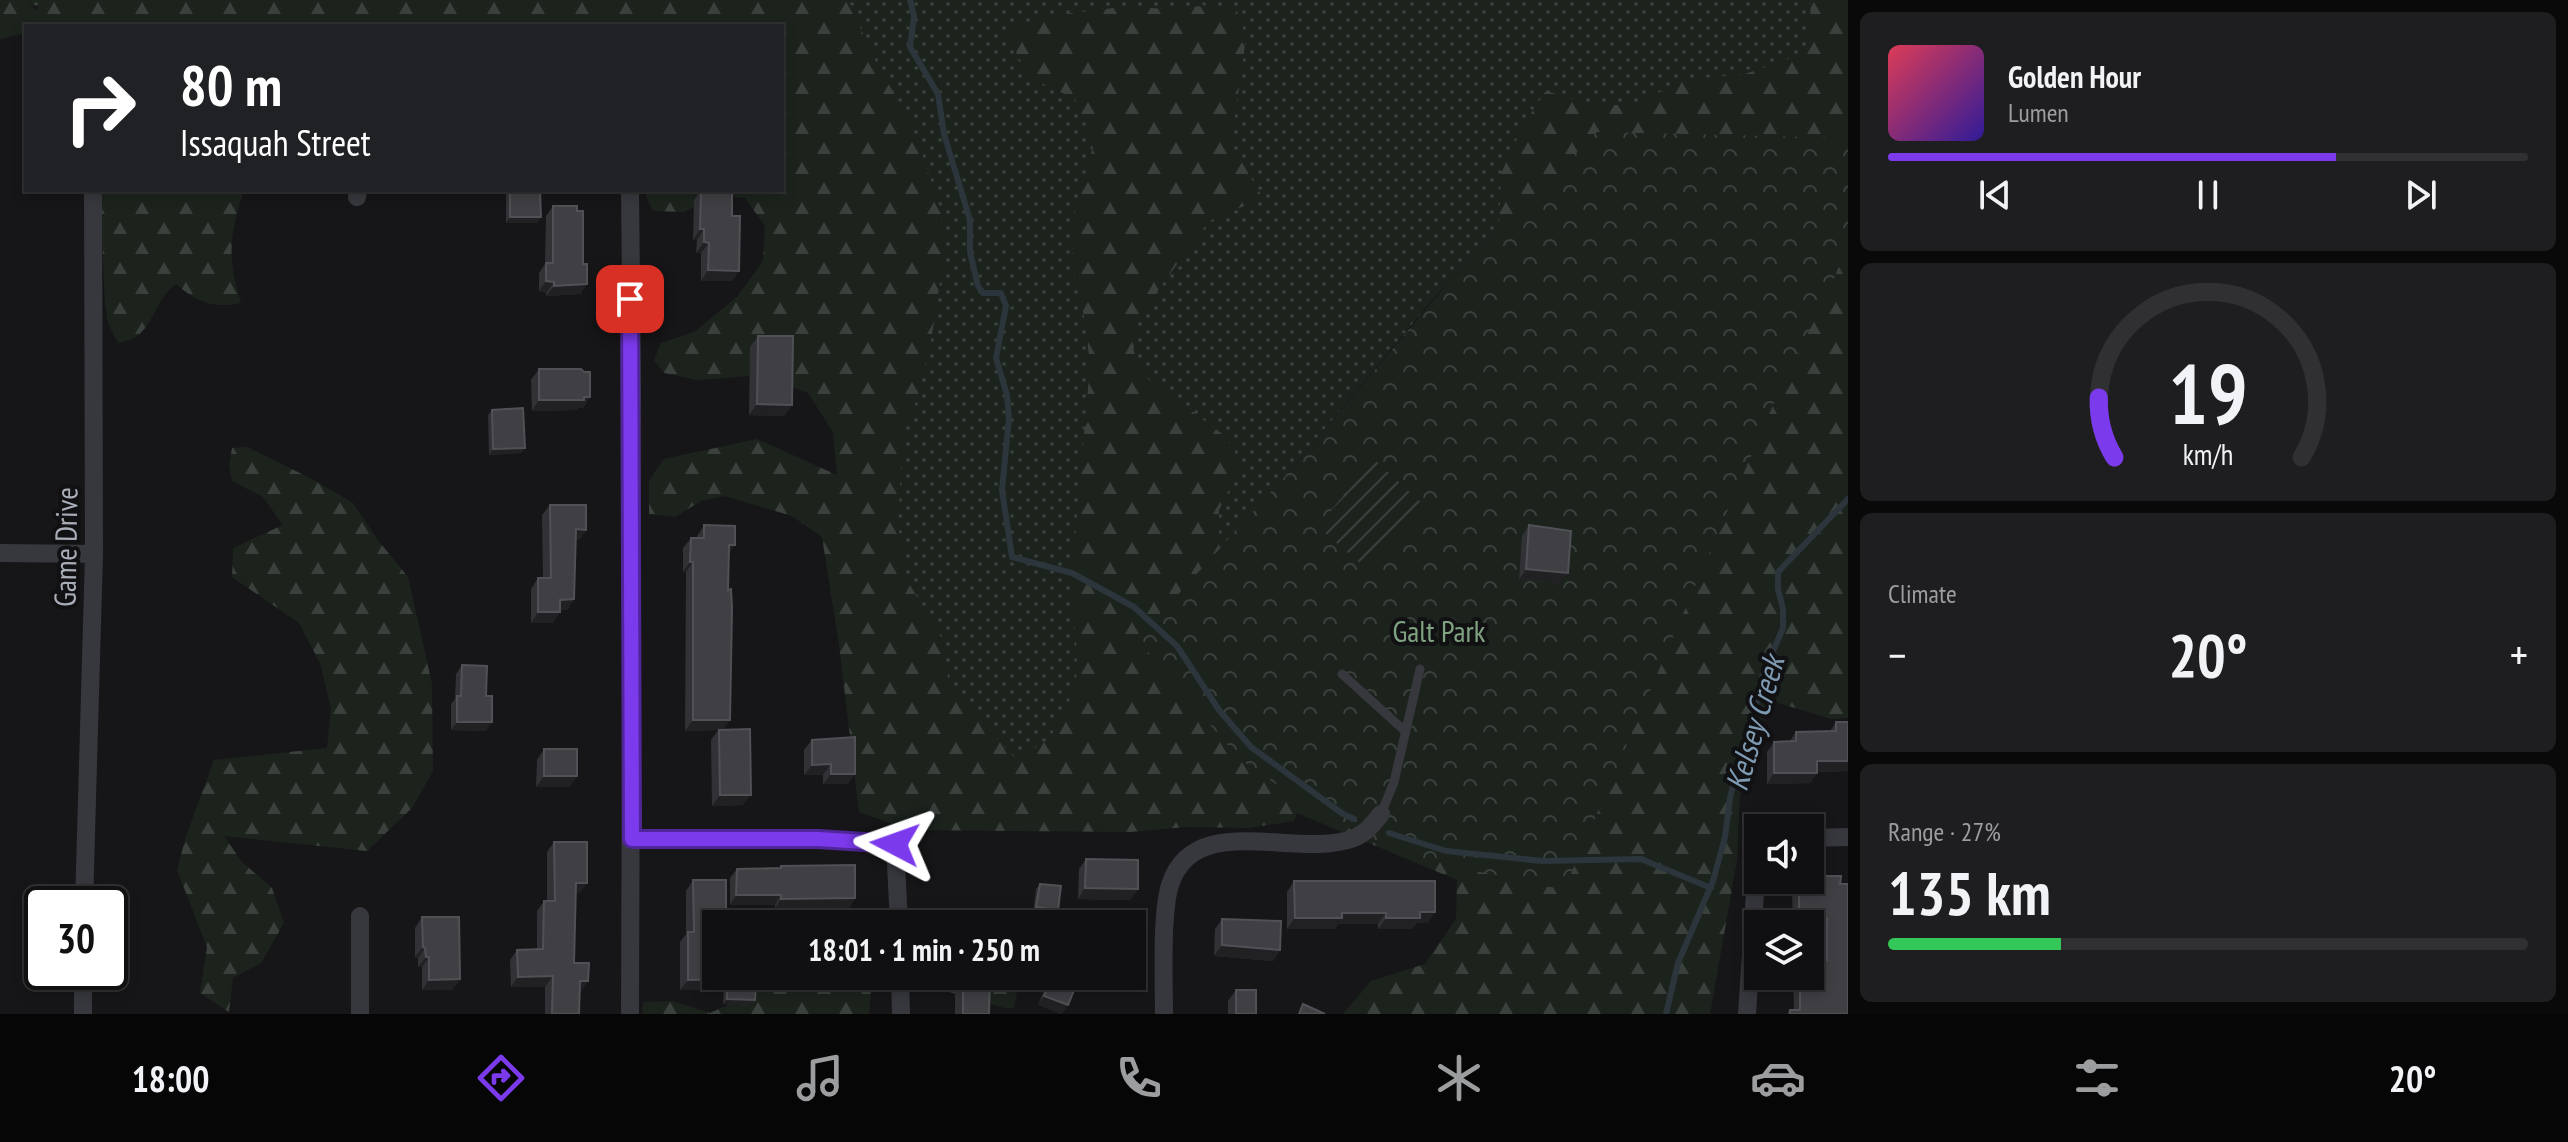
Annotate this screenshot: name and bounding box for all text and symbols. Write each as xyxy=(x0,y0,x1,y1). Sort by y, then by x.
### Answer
text: 80 m xyxy=(180,49,282,121)
icon: right xyxy=(48,56,152,160)
text: Golden Hour xyxy=(2008,57,2141,96)
text: Lumen xyxy=(2008,96,2069,129)
text: Issaquah Street xyxy=(180,119,371,166)
icon: previous xyxy=(1973,173,2017,217)
icon: pause xyxy=(2186,173,2230,217)
icon: next xyxy=(2399,173,2443,217)
pin xyxy=(596,265,664,333)
icon: arrive xyxy=(608,277,652,321)
text: 19 xyxy=(2168,338,2248,446)
text: km/h xyxy=(2183,436,2233,473)
street label: Game Drive xyxy=(44,487,86,607)
text: Climate xyxy=(1888,577,1957,610)
park label: Galt Park xyxy=(1393,611,1486,650)
text: 20° xyxy=(2168,616,2248,694)
text: − xyxy=(1888,626,1906,683)
text: + xyxy=(2510,626,2528,683)
water label: Kelsey Creek xyxy=(1715,647,1794,795)
position arrow xyxy=(853,802,937,886)
map controls xyxy=(1744,814,1824,990)
button: sound xyxy=(1744,814,1824,894)
text: Range · 27% xyxy=(1888,815,2001,848)
text: 135 km xyxy=(1888,854,2051,932)
speed limit sign: 30 xyxy=(24,886,128,990)
button: layers xyxy=(1744,910,1824,990)
text: 18:01 · 1 min · 250 m xyxy=(808,930,1040,969)
icon: directions xyxy=(473,1050,529,1106)
icon: music xyxy=(792,1050,848,1106)
icon: phone xyxy=(1111,1050,1167,1106)
icon: climate xyxy=(1431,1050,1487,1106)
icon: car xyxy=(1750,1050,1806,1106)
icon: filters xyxy=(2069,1050,2125,1106)
text: 18:00 xyxy=(132,1055,210,1102)
text: 20° xyxy=(2389,1055,2436,1102)

